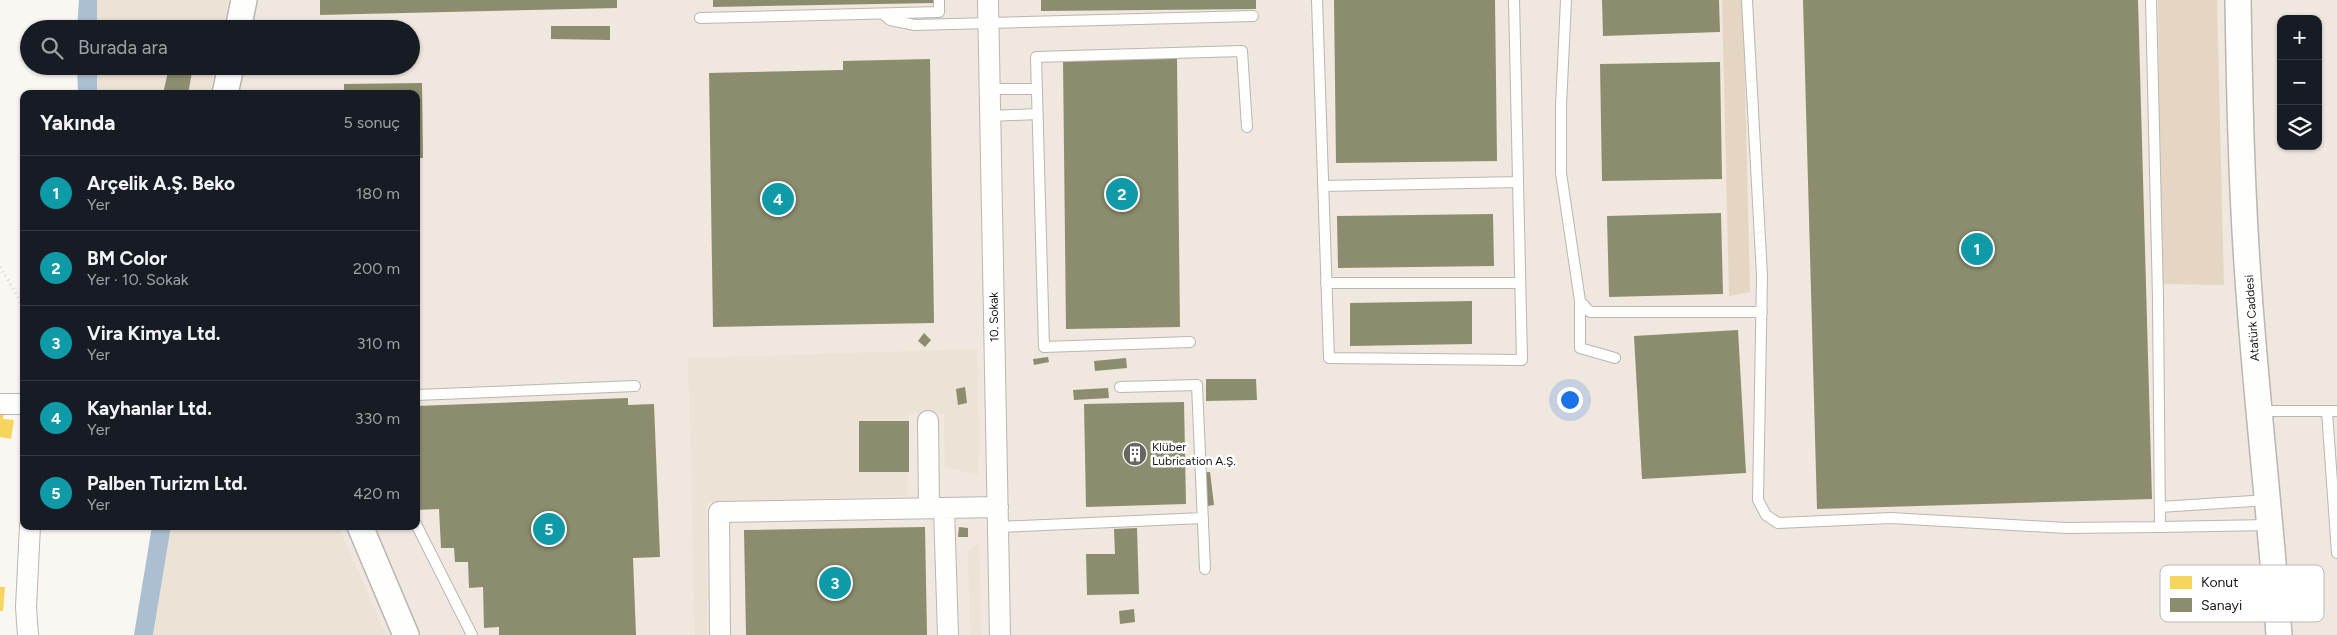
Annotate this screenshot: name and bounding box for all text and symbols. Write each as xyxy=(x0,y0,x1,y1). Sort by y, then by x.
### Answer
map controls xyxy=(2277,15,2322,150)
button: + xyxy=(2277,15,2322,60)
search box xyxy=(20,20,420,75)
icon: search xyxy=(38,34,66,62)
text: Burada ara xyxy=(78,36,168,59)
button: − xyxy=(2277,60,2322,105)
button: layers xyxy=(2277,105,2322,150)
text: Yakında xyxy=(40,110,115,135)
text: 5 sonuç xyxy=(344,113,400,132)
text: Arçelik A.Ş. Beko xyxy=(87,172,235,195)
pin: 2 xyxy=(1106,175,1138,213)
pin: 4 xyxy=(762,180,794,218)
text: 1 xyxy=(53,184,59,203)
text: 180 m xyxy=(356,184,400,203)
text: Yer xyxy=(87,195,110,214)
pin: 1 xyxy=(1961,230,1993,268)
text: BM Color xyxy=(87,247,167,270)
text: 2 xyxy=(51,259,61,278)
text: 200 m xyxy=(353,259,400,278)
text: Yer · 10. Sokak xyxy=(87,270,189,289)
street label: Atatürk Caddesi xyxy=(2242,274,2262,362)
street label: 10. Sokak xyxy=(987,292,1001,342)
text: Vira Kimya Ltd. xyxy=(87,322,220,345)
text: 3 xyxy=(52,334,60,353)
text: 310 m xyxy=(357,334,400,353)
text: Yer xyxy=(87,345,110,364)
your location xyxy=(1557,387,1583,413)
text: Kayhanlar Ltd. xyxy=(87,397,212,420)
text: 4 xyxy=(51,409,61,428)
text: 330 m xyxy=(355,409,400,428)
text: Yer xyxy=(87,420,110,439)
place label: Klüber Lubrication A.Ş. xyxy=(1152,440,1236,468)
building icon: Klüber Lubrication A.Ş. xyxy=(1122,441,1148,467)
text: Palben Turizm Ltd. xyxy=(87,472,247,495)
text: 5 xyxy=(51,484,61,503)
text: 420 m xyxy=(353,484,400,503)
text: Yer xyxy=(87,495,110,514)
pin: 5 xyxy=(533,510,565,548)
pin: 3 xyxy=(819,564,851,602)
legend xyxy=(2160,565,2324,622)
text: Konut xyxy=(2201,574,2238,591)
text: Sanayi xyxy=(2201,597,2242,614)

